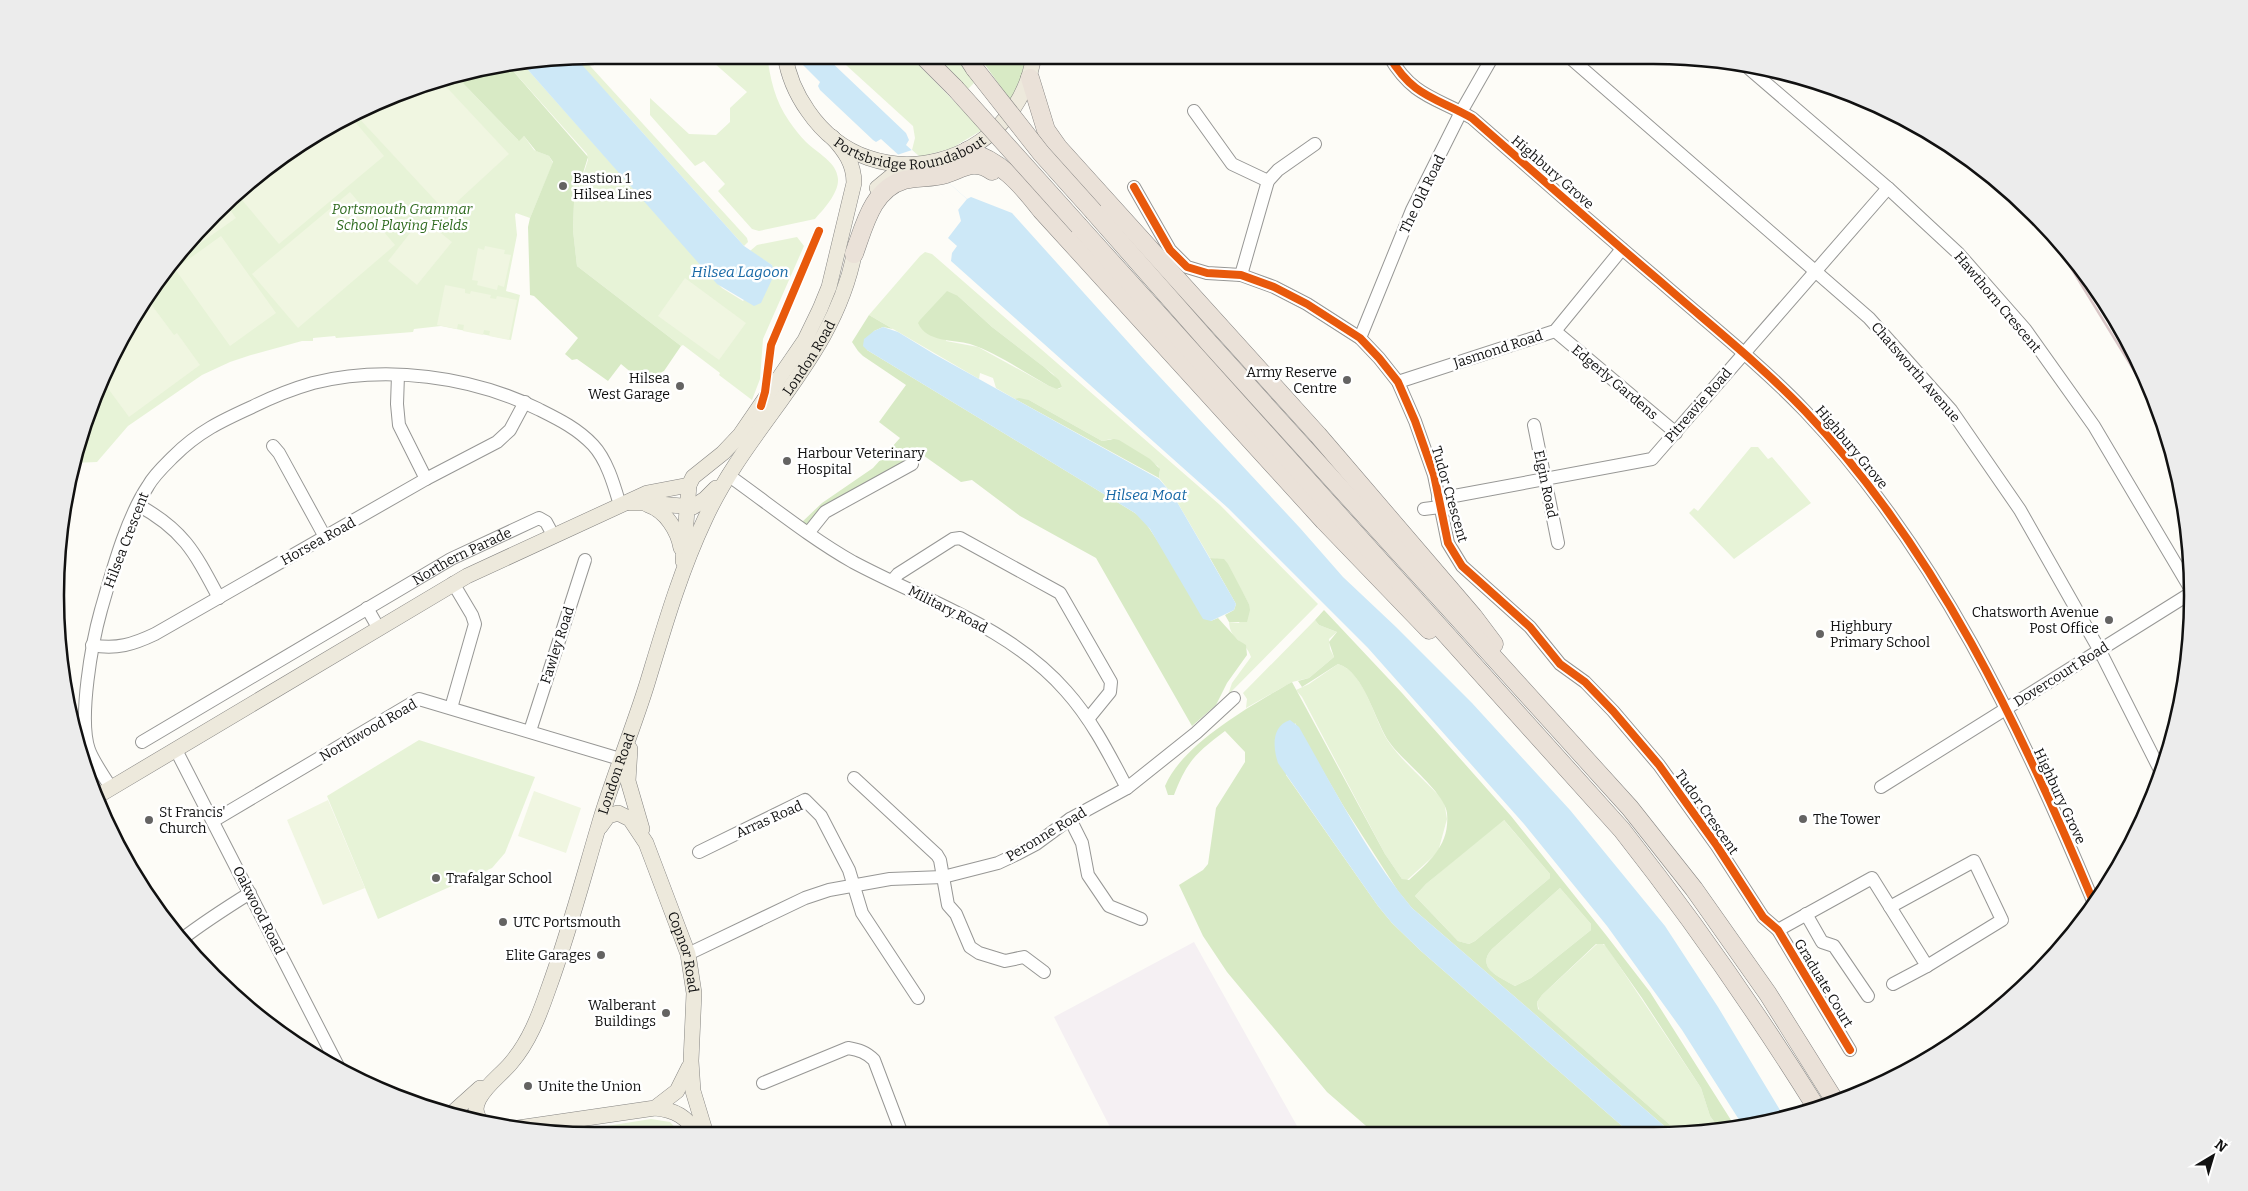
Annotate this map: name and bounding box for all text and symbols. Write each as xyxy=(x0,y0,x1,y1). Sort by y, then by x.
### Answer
street label: Portsbridge Roundabout xyxy=(831,128,989,144)
text: Portsbridge Roundabout xyxy=(830,132,989,173)
street label: Highbury Grove xyxy=(1508,132,1597,213)
street label: The Old Road xyxy=(1396,152,1449,236)
place label: Bastion 1 Hilsea Lines xyxy=(573,170,652,203)
marker: Bastion 1 Hilsea Lines xyxy=(557,180,569,192)
park label: Portsmouth Grammar School Playing Fields xyxy=(332,201,474,234)
street label: Hawthorn Crescent xyxy=(1951,248,2045,356)
water label: Hilsea Lagoon xyxy=(691,263,789,281)
street label: London Road xyxy=(779,318,839,399)
street label: Chatsworth Avenue xyxy=(1867,319,1964,426)
street label: Jasmond Road xyxy=(1450,327,1545,372)
street label: Edgerly Gardens xyxy=(1568,341,1661,423)
place label: Army Reserve Centre xyxy=(1246,364,1337,397)
street label: Pitreavie Road xyxy=(1661,365,1735,446)
place label: Hilsea West Garage xyxy=(588,370,670,403)
marker: Army Reserve Centre xyxy=(1341,374,1353,386)
marker: Hilsea West Garage xyxy=(674,380,686,392)
street label: Highbury Grove xyxy=(1812,402,1891,493)
street label: Tudor Crescent xyxy=(1428,444,1471,544)
place label: Harbour Veterinary Hospital xyxy=(797,445,925,478)
street label: Elgin Road xyxy=(1530,449,1561,520)
marker: Harbour Veterinary Hospital xyxy=(781,455,793,467)
water label: Hilsea Moat xyxy=(1105,486,1187,504)
street label: Hilsea Crescent xyxy=(100,490,153,591)
street label: Horsea Road xyxy=(278,514,359,569)
street label: Northern Parade xyxy=(409,524,514,589)
street label: Military Road xyxy=(905,582,990,637)
street label: Fawley Road xyxy=(537,604,578,686)
place label: Chatsworth Avenue Post Office xyxy=(1972,604,2099,637)
marker: Chatsworth Avenue Post Office xyxy=(2103,614,2115,626)
place label: Highbury Primary School xyxy=(1830,618,1930,651)
marker: Highbury Primary School xyxy=(1814,628,1826,640)
street label: Dovercourt Road xyxy=(2011,638,2112,711)
street label: Northwood Road xyxy=(317,696,420,765)
street label: London Road xyxy=(595,731,639,817)
street label: Highbury Grove xyxy=(2030,746,2089,847)
street label: Tudor Crescent xyxy=(1671,767,1742,858)
street label: Arras Road xyxy=(733,797,805,842)
place label: St Francis' Church xyxy=(159,804,225,837)
street label: Peronne Road xyxy=(1003,804,1090,865)
place label: The Tower xyxy=(1813,811,1880,828)
marker: The Tower xyxy=(1797,813,1809,825)
marker: St Francis' Church xyxy=(143,814,155,826)
street label: Oakwood Road xyxy=(229,863,288,957)
place label: Trafalgar School xyxy=(446,870,552,887)
marker: Trafalgar School xyxy=(430,872,442,884)
street label: Copnor Road xyxy=(664,909,702,994)
place label: UTC Portsmouth xyxy=(513,914,621,931)
marker: UTC Portsmouth xyxy=(497,916,509,928)
street label: Graduate Court xyxy=(1790,936,1857,1031)
place label: Elite Garages xyxy=(506,947,591,964)
marker: Elite Garages xyxy=(595,949,607,961)
place label: Walberant Buildings xyxy=(588,997,656,1030)
marker: Walberant Buildings xyxy=(660,1007,672,1019)
place label: Unite the Union xyxy=(538,1078,642,1095)
marker: Unite the Union xyxy=(522,1080,534,1092)
north arrow xyxy=(2188,1131,2238,1181)
text: N xyxy=(2211,1136,2230,1156)

